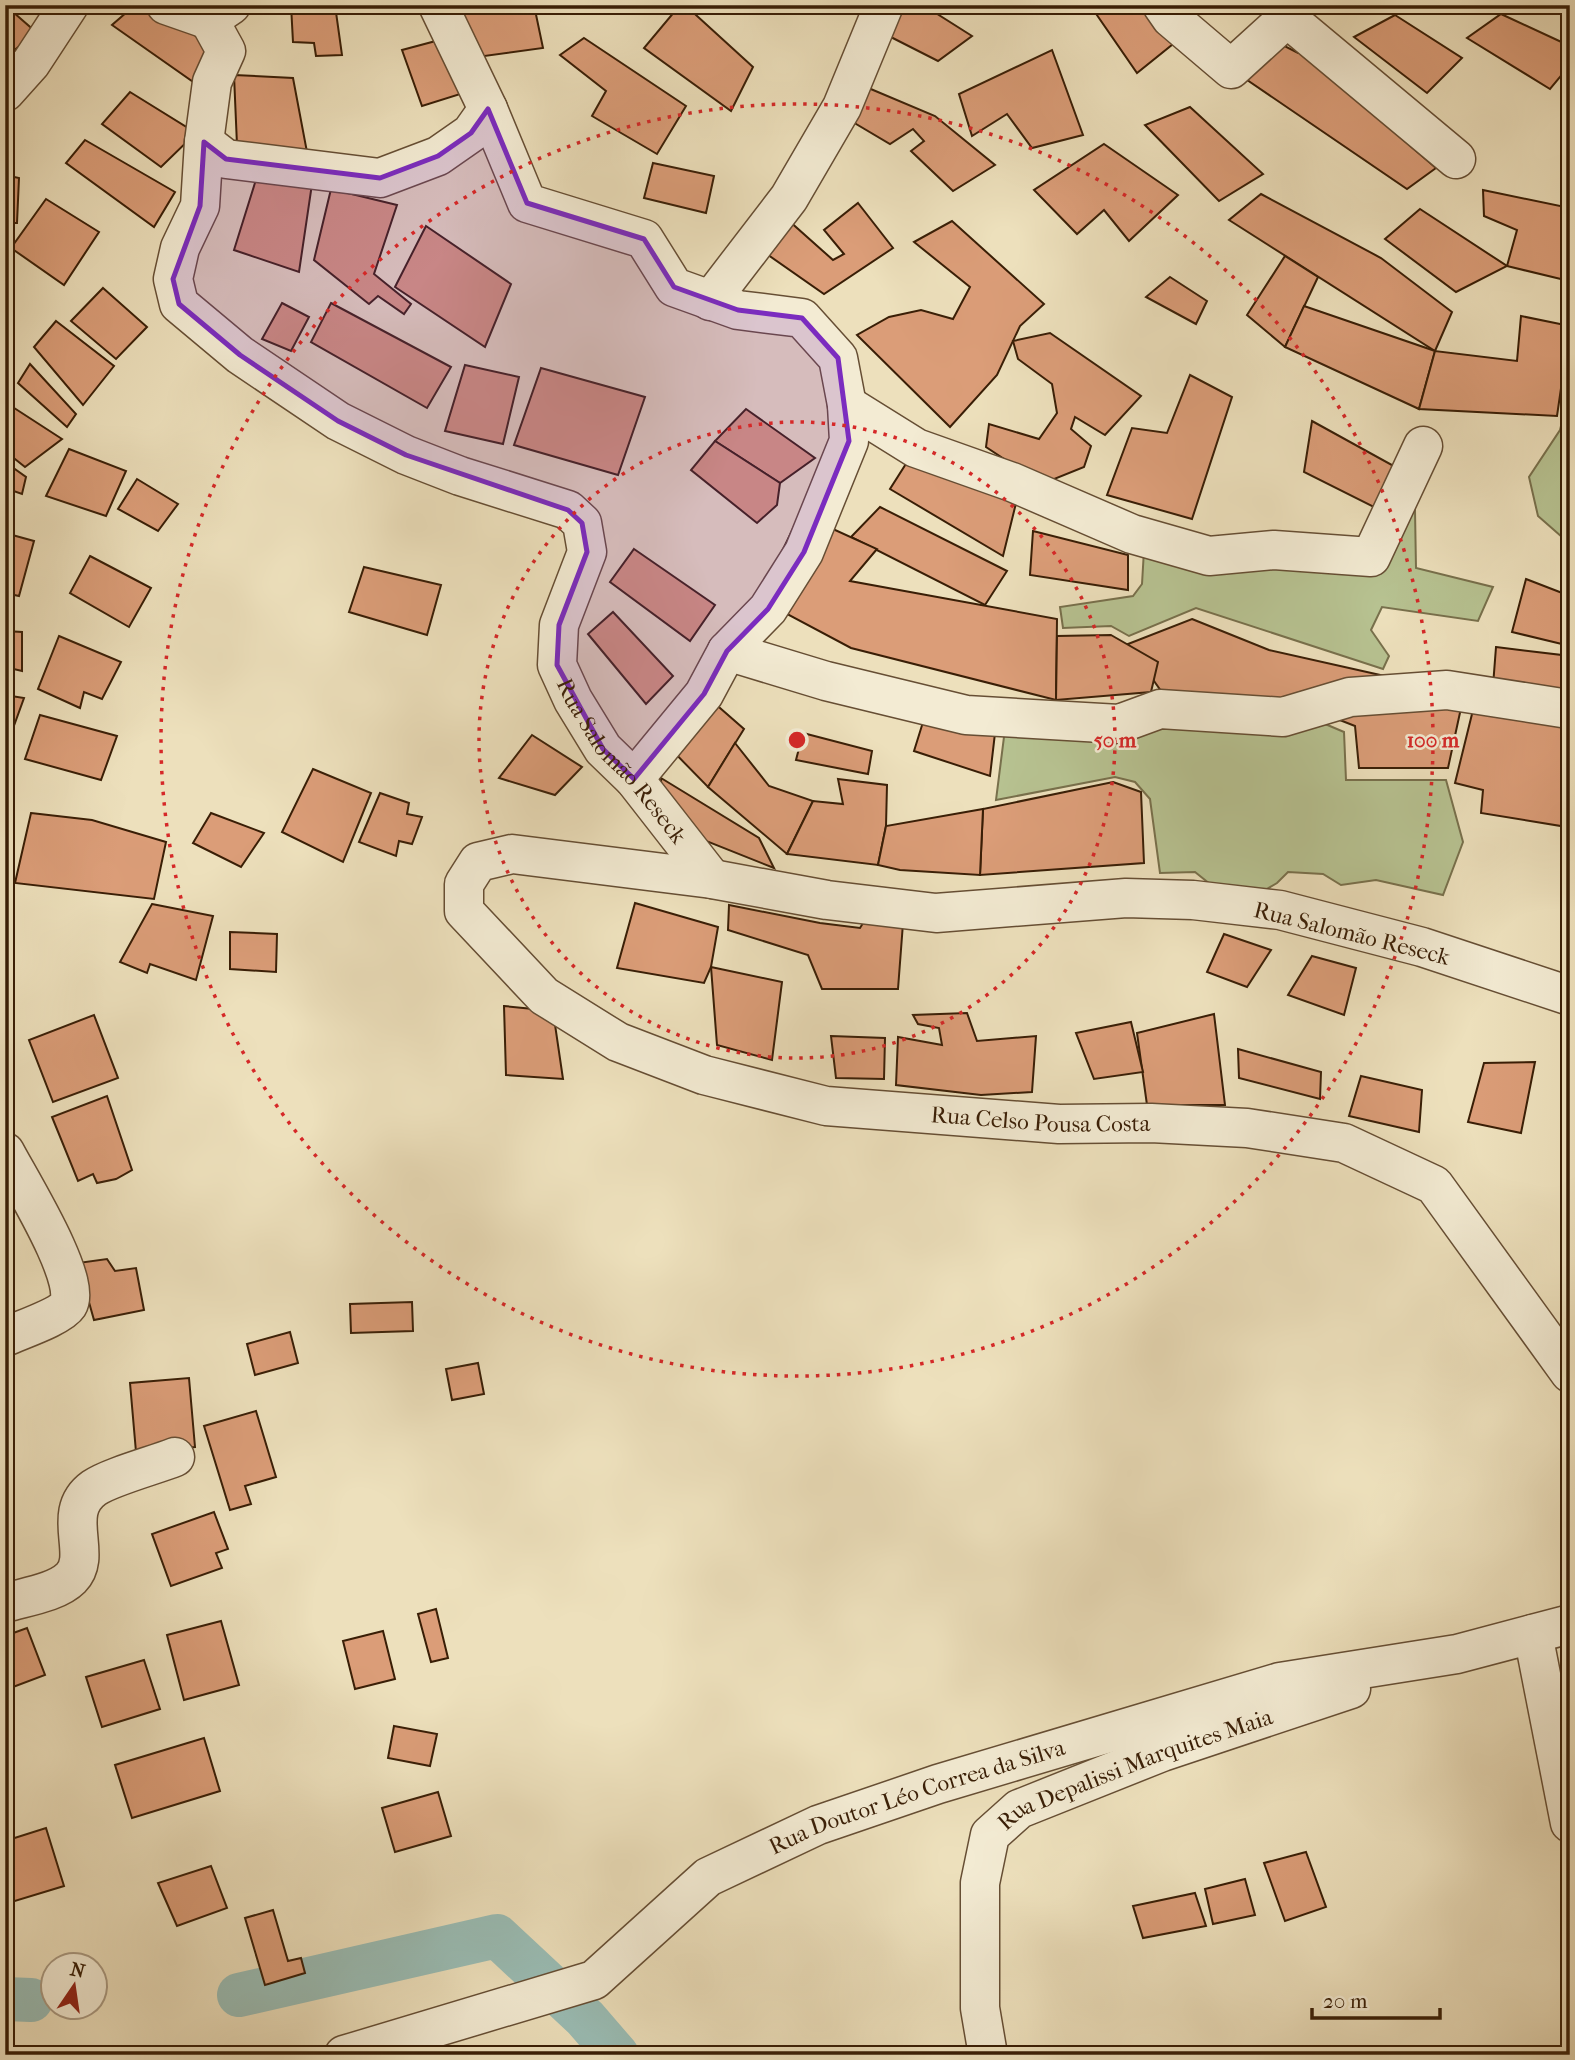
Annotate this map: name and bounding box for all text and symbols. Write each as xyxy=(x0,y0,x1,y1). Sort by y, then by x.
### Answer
street label: Rua Salomão Reseck xyxy=(551,674,693,850)
centre of rings xyxy=(785,728,809,752)
text: 50 m xyxy=(1094,728,1137,752)
text: 100 m xyxy=(1407,728,1460,752)
street label: Rua Salomão Reseck xyxy=(1251,896,1454,971)
street label: Rua Celso Pousa Costa xyxy=(930,1101,1151,1138)
street label: Rua Depalissi Marquites Maia xyxy=(992,1703,1276,1836)
street label: Rua Doutor Léo Correa da Silva xyxy=(764,1734,1068,1860)
north arrow xyxy=(38,1952,108,2022)
text: N xyxy=(68,1958,88,1983)
scale bar xyxy=(1312,1976,1440,2020)
text: 20 m xyxy=(1323,1989,1368,2013)

